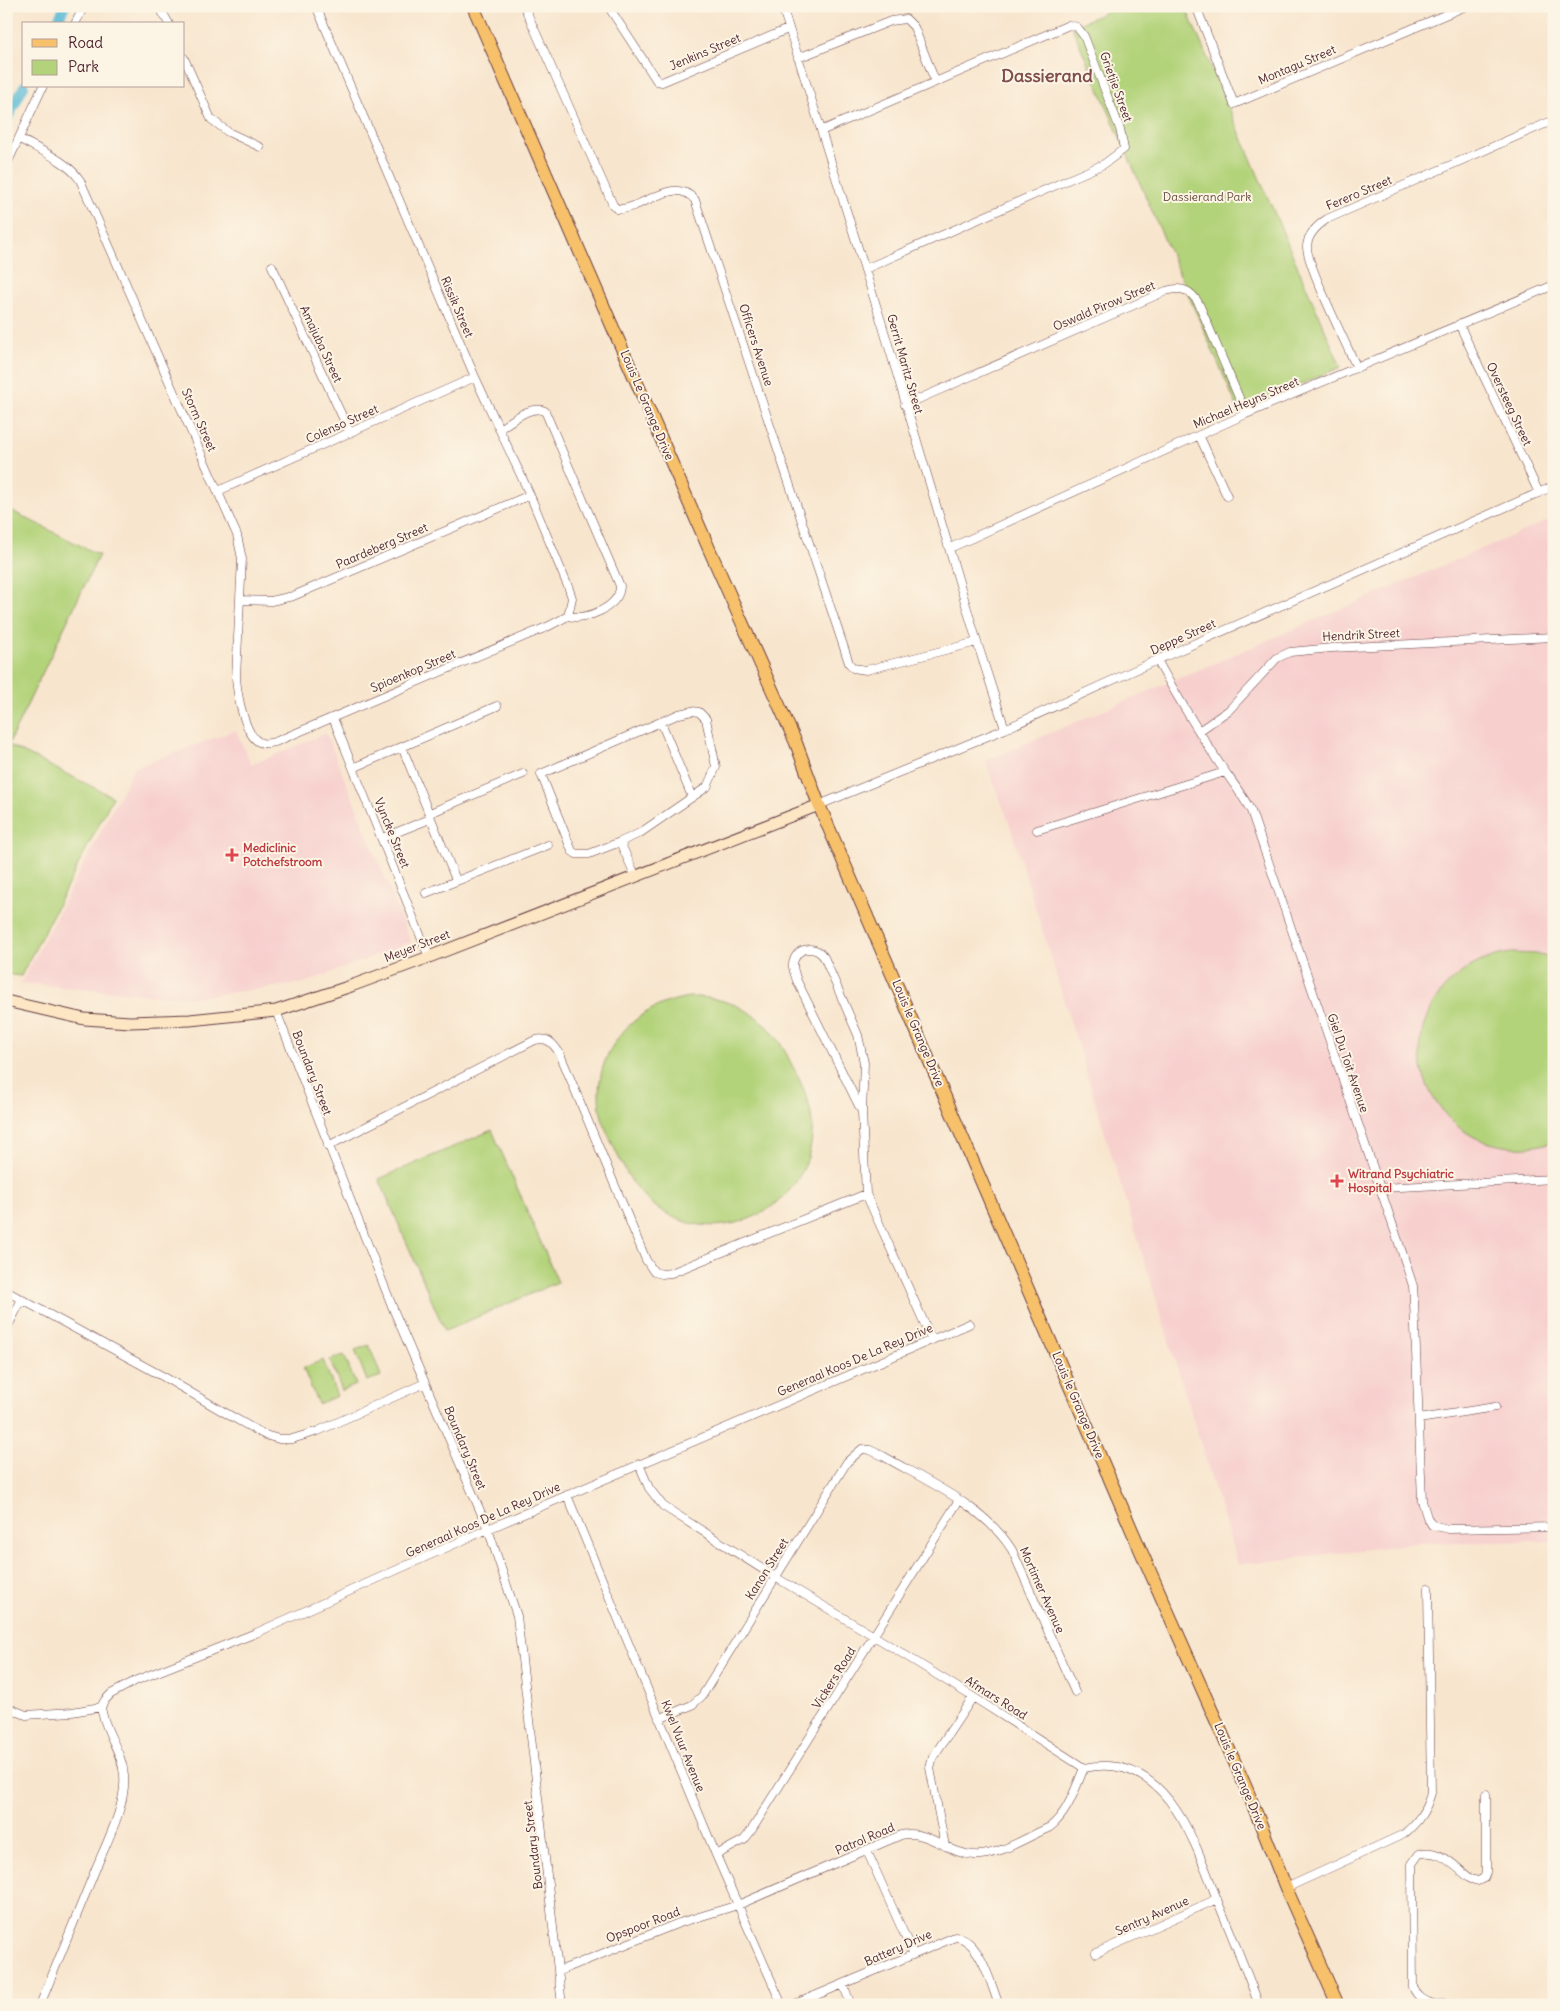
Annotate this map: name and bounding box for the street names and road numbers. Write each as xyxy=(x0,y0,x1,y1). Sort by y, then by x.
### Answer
street label: Jenkins Street xyxy=(667,30,743,73)
street label: Montagu Street xyxy=(1256,41,1338,88)
street label: Grietjie Street xyxy=(1097,50,1136,124)
street label: Ferero Street xyxy=(1324,172,1394,213)
street label: Rissik Street xyxy=(438,274,477,340)
street label: Oswald Pirow Street xyxy=(1051,277,1157,334)
street label: Officers Avenue xyxy=(736,302,777,388)
street label: Amajuba Street xyxy=(297,303,346,385)
street label: Gerrit Maritz Street xyxy=(884,312,927,416)
street label: Louis Le Grange Drive xyxy=(617,347,677,462)
street label: Oversteeg Street xyxy=(1484,360,1535,448)
street label: Michael Heyns Street xyxy=(1191,373,1301,432)
street label: Storm Street xyxy=(179,386,220,454)
street label: Colenso Street xyxy=(303,401,380,446)
street label: Paardeberg Street xyxy=(334,519,430,572)
street label: Deppe Street xyxy=(1148,615,1218,658)
street label: Hendrik Street xyxy=(1322,625,1400,644)
street label: Spioenkop Street xyxy=(368,646,458,695)
street label: Vyncke Street xyxy=(372,796,413,870)
street label: Meyer Street xyxy=(382,926,452,965)
street label: Louis le Grange Drive xyxy=(889,977,948,1089)
street label: Giel Du Toit Avenue xyxy=(1324,1011,1372,1114)
street label: Boundary Street xyxy=(290,1029,335,1117)
street label: Generaal Koos De La Rey Drive xyxy=(775,1320,935,1399)
street label: Louis le Grange Drive xyxy=(1049,1349,1108,1461)
street label: Boundary Street xyxy=(441,1404,490,1492)
street label: Generaal Koos De La Rey Drive xyxy=(403,1479,562,1560)
street label: Kanon Street xyxy=(742,1535,791,1602)
street label: Mortimer Avenue xyxy=(1017,1544,1068,1635)
street label: Vickers Road xyxy=(809,1644,859,1711)
street label: Afmars Road xyxy=(962,1673,1030,1723)
street label: Kwel Vuur Avenue xyxy=(658,1698,709,1794)
street label: Louis le Grange Drive xyxy=(1211,1720,1270,1832)
street label: Boundary Street xyxy=(520,1800,545,1890)
street label: Patrol Road xyxy=(833,1819,897,1858)
street label: Sentry Avenue xyxy=(1113,1893,1191,1938)
street label: Opspoor Road xyxy=(604,1904,682,1945)
street label: Battery Drive xyxy=(862,1926,934,1969)

